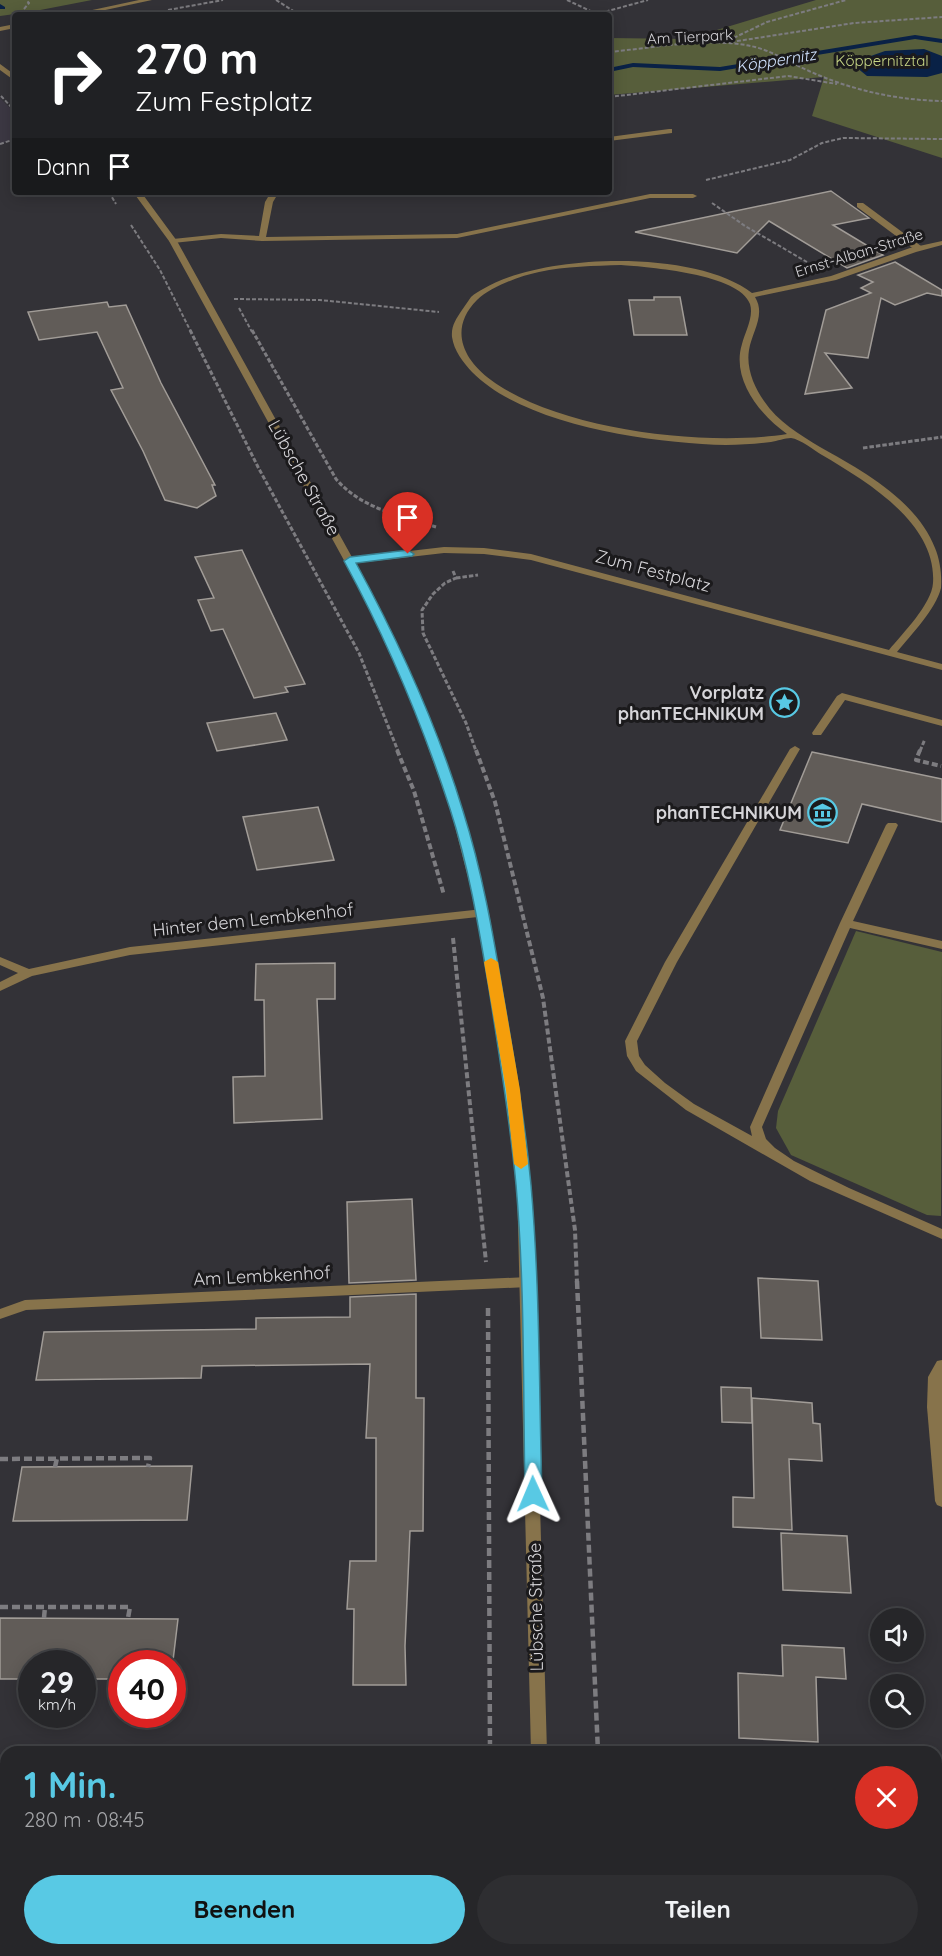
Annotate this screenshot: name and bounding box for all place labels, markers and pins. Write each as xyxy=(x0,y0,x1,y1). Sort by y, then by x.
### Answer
pin xyxy=(382,492,433,554)
place label: Vorplatz phanTECHNIKUM xyxy=(618,681,764,725)
place icon: Vorplatz phanTECHNIKUM xyxy=(769,687,801,719)
museum icon: phanTECHNIKUM xyxy=(807,797,839,829)
place label: phanTECHNIKUM xyxy=(656,801,802,824)

